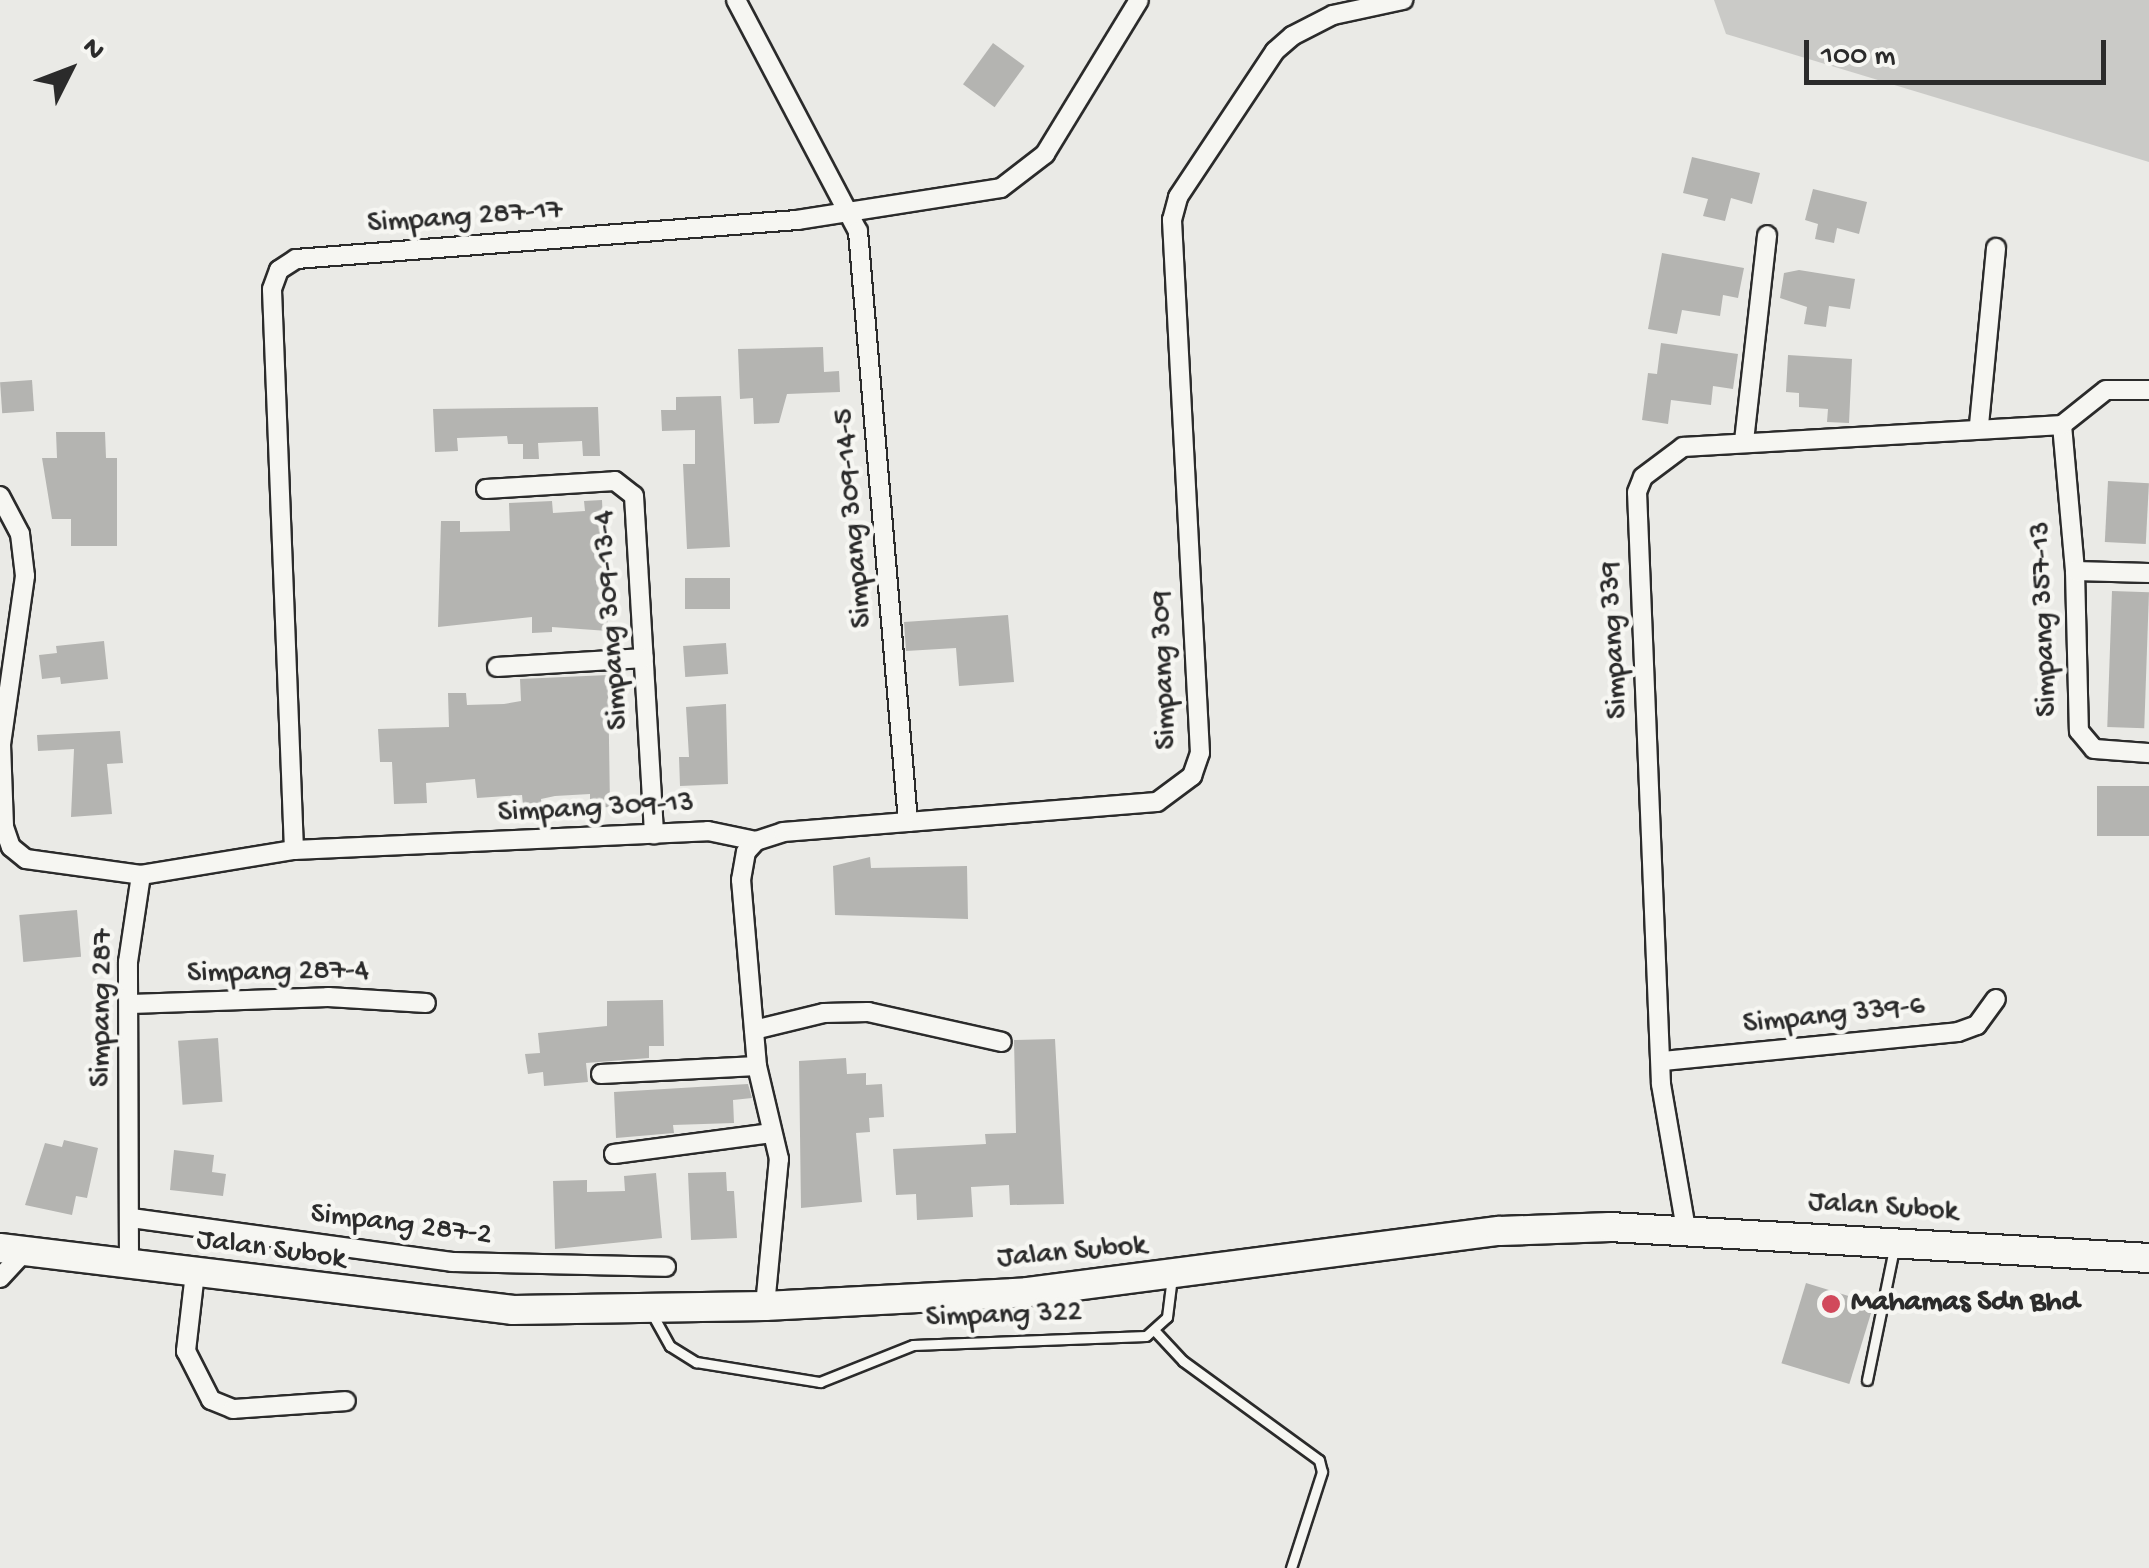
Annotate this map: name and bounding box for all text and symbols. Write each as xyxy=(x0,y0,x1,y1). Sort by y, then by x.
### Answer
north arrow xyxy=(20,20,120,120)
scale bar xyxy=(1809,20,2112,82)
text: N xyxy=(74,32,111,67)
text: 100 m xyxy=(1821,40,1896,75)
street label: Simpang 287-17 xyxy=(366,194,564,244)
street label: Simpang 309-14-5 xyxy=(827,407,883,629)
street label: Simpang 309-13-4 xyxy=(587,509,639,731)
street label: Simpang 357-13 xyxy=(2025,521,2067,717)
street label: Simpang 339 xyxy=(1594,560,1638,720)
street label: Simpang 309 xyxy=(1145,590,1187,750)
street label: Simpang 309-13 xyxy=(497,787,695,833)
street label: Simpang 287 xyxy=(85,929,123,1087)
street label: Simpang 287-4 xyxy=(187,954,369,994)
street label: Simpang 339-6 xyxy=(1741,990,1927,1044)
street label: Jalan Subok xyxy=(1807,1186,1959,1232)
street label: Simpang 287-2 xyxy=(308,1197,494,1255)
street label: Jalan Subok xyxy=(194,1223,348,1279)
street label: Jalan Subok xyxy=(996,1230,1148,1278)
place label: Mahamas Sdn Bhd xyxy=(1851,1286,2079,1322)
marker: Mahamas Sdn Bhd xyxy=(1820,1293,1842,1315)
street label: Simpang 322 xyxy=(925,1296,1083,1338)

